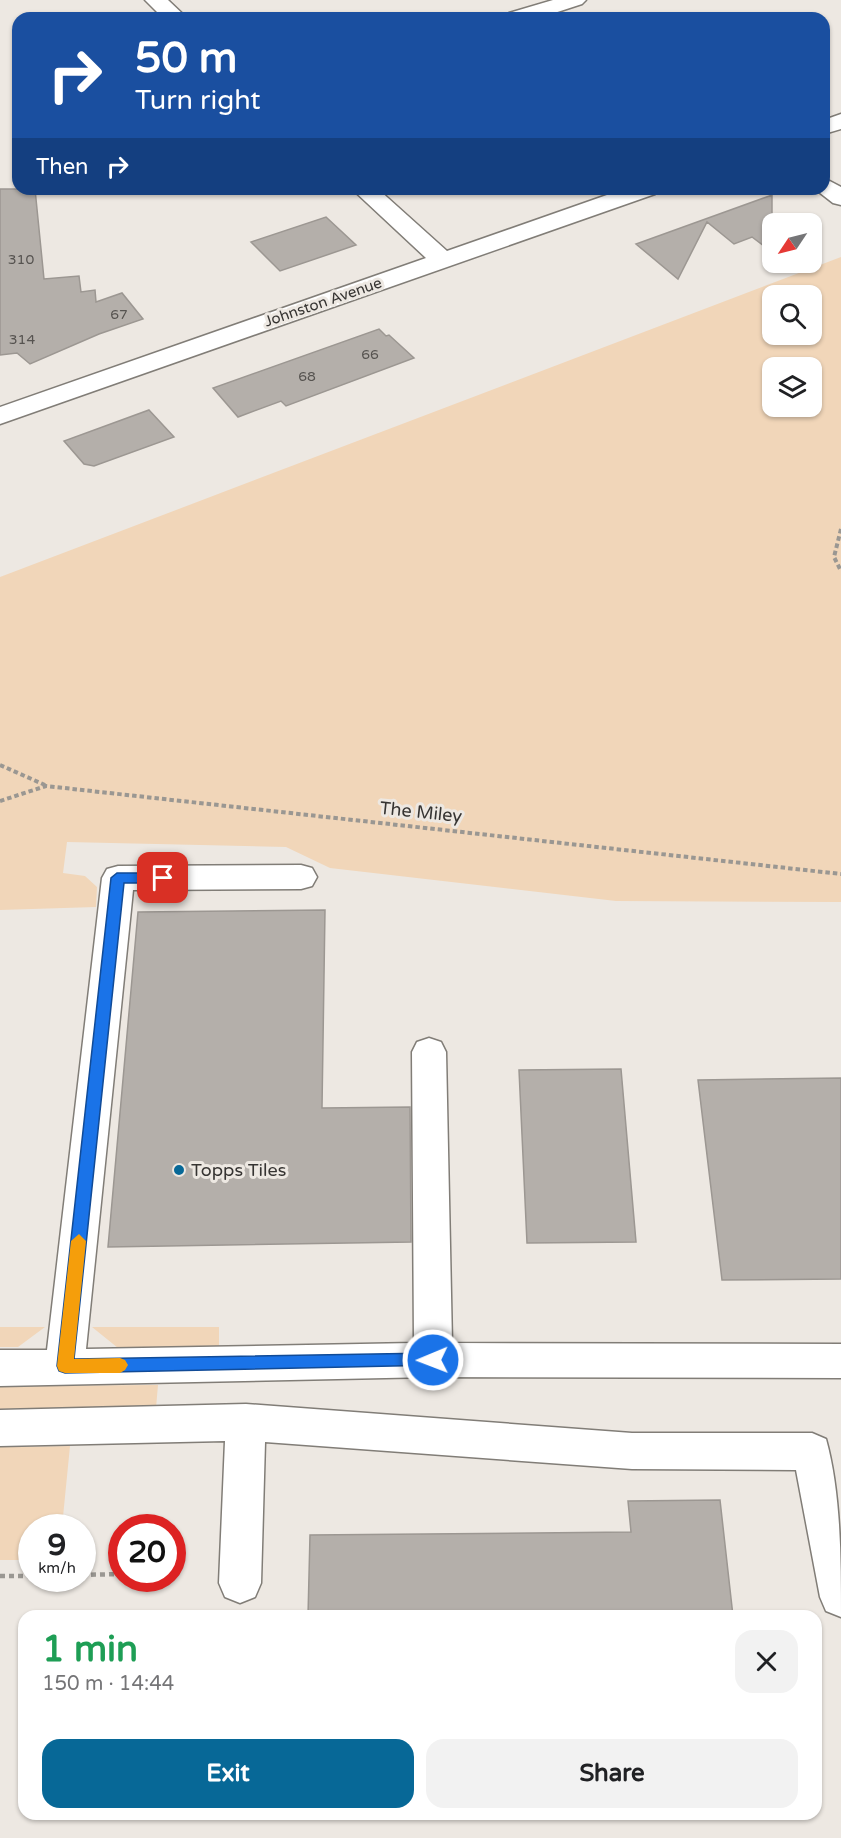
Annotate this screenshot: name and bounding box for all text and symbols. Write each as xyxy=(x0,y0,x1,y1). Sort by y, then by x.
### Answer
text: 50 m xyxy=(135,33,237,84)
icon: right xyxy=(36,36,114,114)
text: Turn right xyxy=(135,84,261,117)
icon: right xyxy=(101,150,134,183)
text: Then xyxy=(36,154,89,180)
north arrow xyxy=(762,213,822,273)
map controls xyxy=(762,213,822,417)
house number: 310 xyxy=(8,251,34,268)
street label: Johnston Avenue xyxy=(262,273,384,331)
button: search xyxy=(762,285,822,345)
house number: 67 xyxy=(110,306,128,323)
house number: 314 xyxy=(9,331,35,348)
house number: 66 xyxy=(361,346,379,363)
button: layers xyxy=(762,357,822,417)
house number: 68 xyxy=(298,368,316,385)
street label: The Miley xyxy=(379,797,464,827)
pin xyxy=(137,852,188,903)
icon: arrive xyxy=(146,861,179,894)
place label: Topps Tiles xyxy=(191,1159,286,1181)
marker: Topps Tiles xyxy=(172,1163,186,1177)
position arrow xyxy=(401,1328,465,1392)
speed limit sign: 20 xyxy=(108,1514,186,1592)
text: 9 xyxy=(48,1527,66,1564)
text: km/h xyxy=(38,1559,76,1577)
text: 1 min xyxy=(42,1628,138,1671)
button: close xyxy=(735,1630,798,1693)
text: 150 m · 14:44 xyxy=(42,1672,174,1696)
button: Exit xyxy=(42,1739,414,1808)
button: Share xyxy=(426,1739,798,1808)

